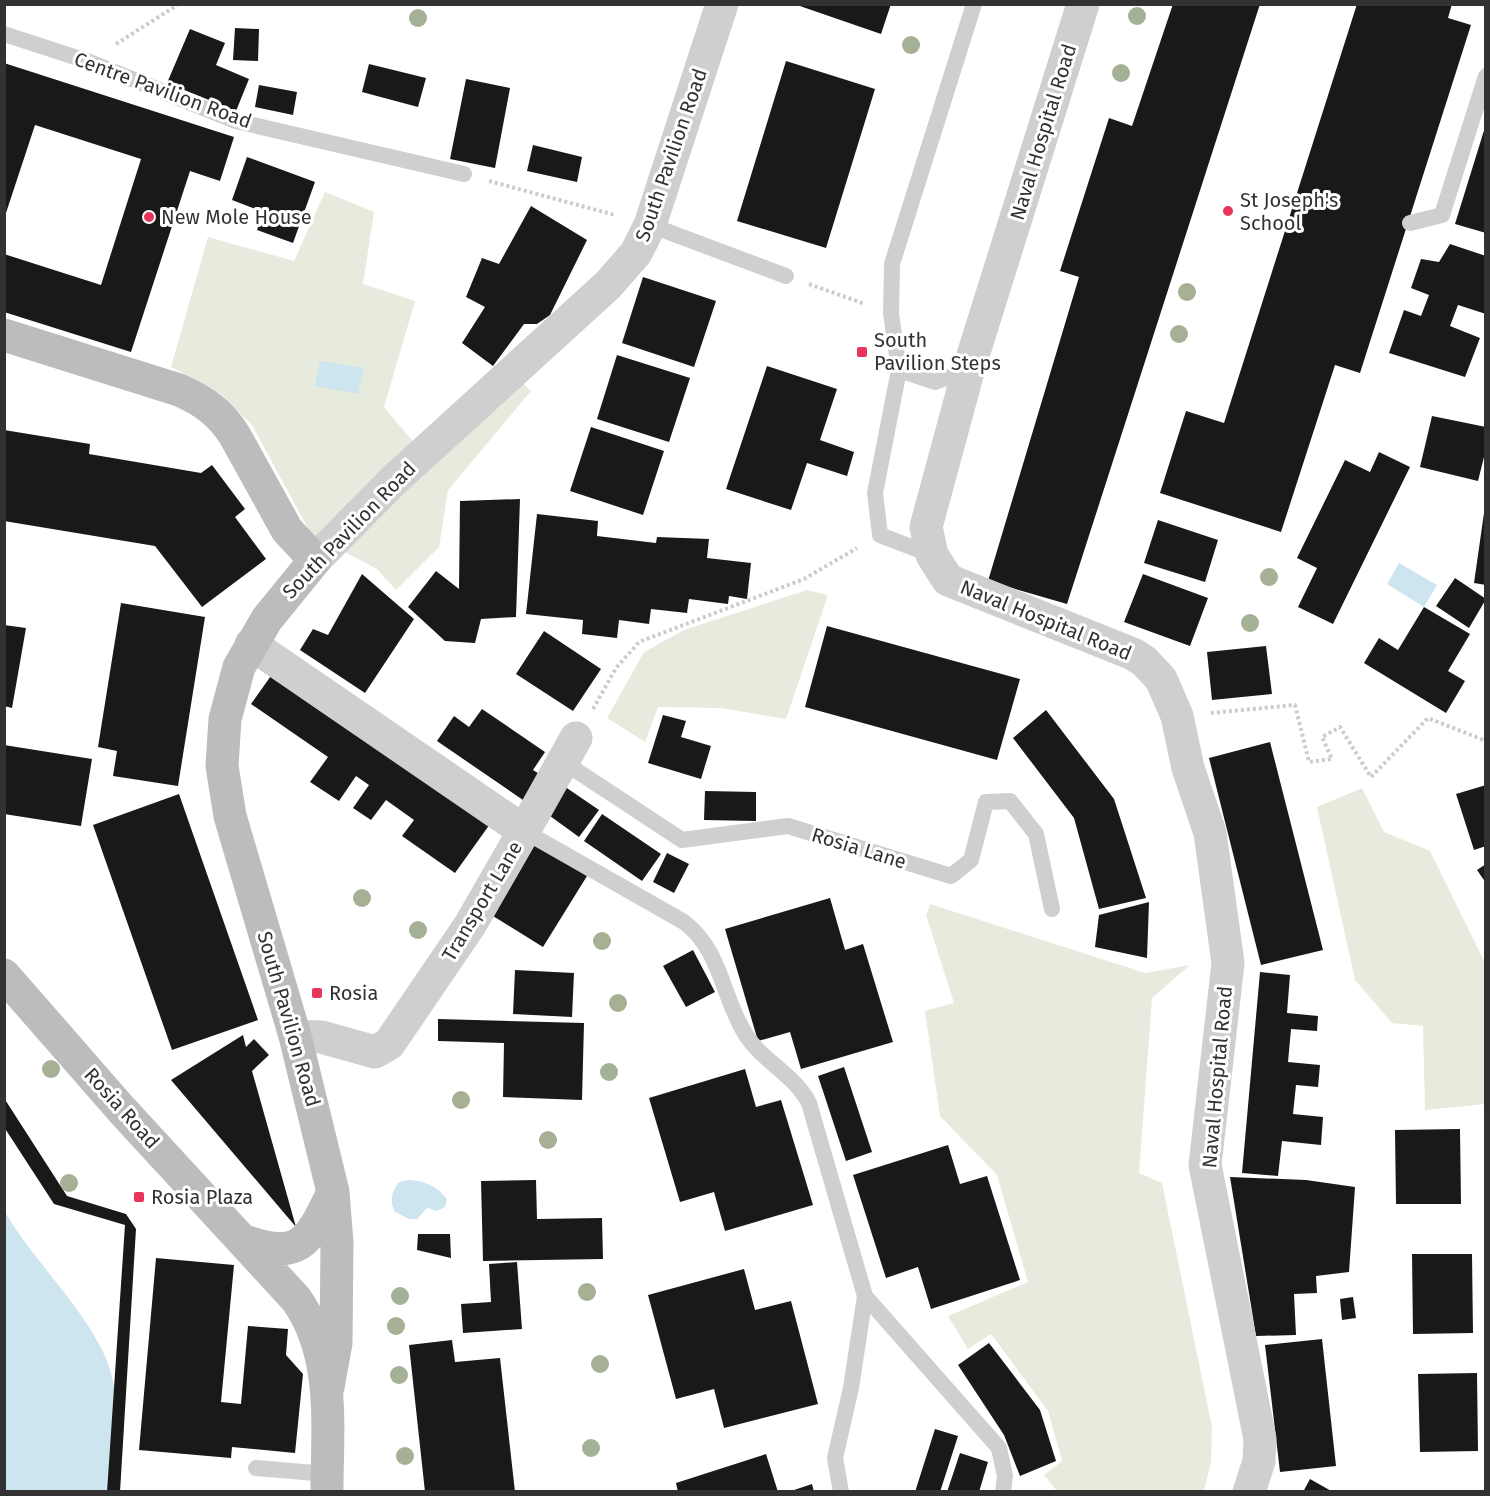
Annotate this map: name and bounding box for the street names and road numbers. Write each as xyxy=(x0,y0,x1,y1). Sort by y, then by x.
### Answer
street label: Naval Hospital Road xyxy=(1005,41,1081,223)
street label: Centre Pavilion Road xyxy=(71,47,255,133)
street label: South Pavilion Road xyxy=(630,65,712,245)
street label: South Pavilion Road xyxy=(277,456,421,604)
street label: Naval Hospital Road xyxy=(957,575,1135,665)
street label: Rosia Lane xyxy=(809,822,909,874)
street label: Transport Lane xyxy=(437,837,527,965)
street label: South Pavilion Road xyxy=(252,929,326,1109)
street label: Naval Hospital Road xyxy=(1197,985,1237,1169)
street label: Rosia Road xyxy=(79,1063,165,1153)

